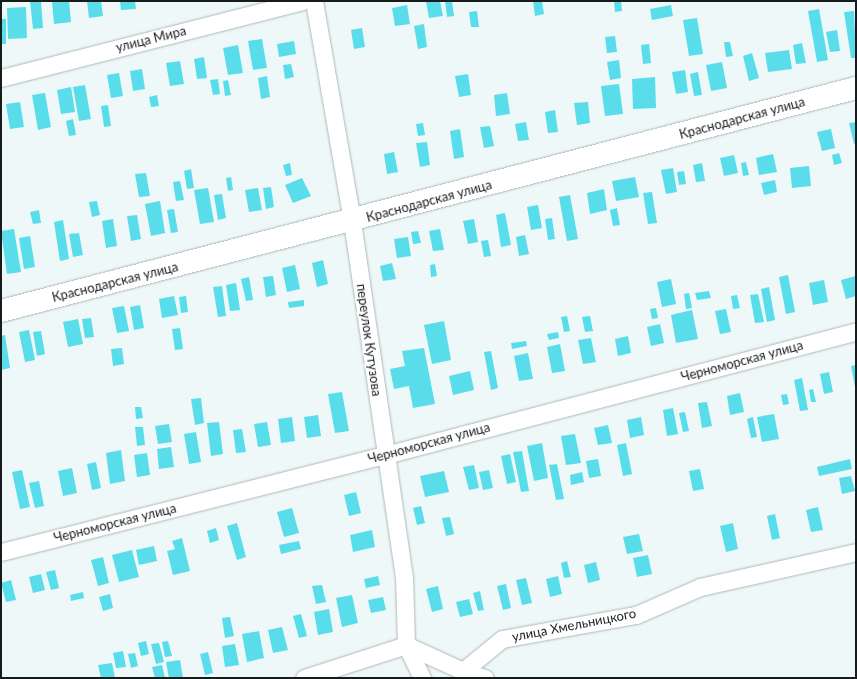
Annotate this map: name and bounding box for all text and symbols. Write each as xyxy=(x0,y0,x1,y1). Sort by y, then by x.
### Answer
street label: улица Мира xyxy=(114,23,188,55)
street label: Краснодарская улица xyxy=(677,94,807,142)
street label: Краснодарская улица xyxy=(364,177,494,225)
street label: Краснодарская улица xyxy=(50,259,180,305)
street label: переулок Кутузова xyxy=(353,283,385,397)
street label: Черноморская улица xyxy=(679,337,805,385)
street label: Черноморская улица xyxy=(366,419,492,467)
street label: Черноморская улица xyxy=(52,500,178,546)
street label: улица Хмельницкого xyxy=(511,605,637,645)

